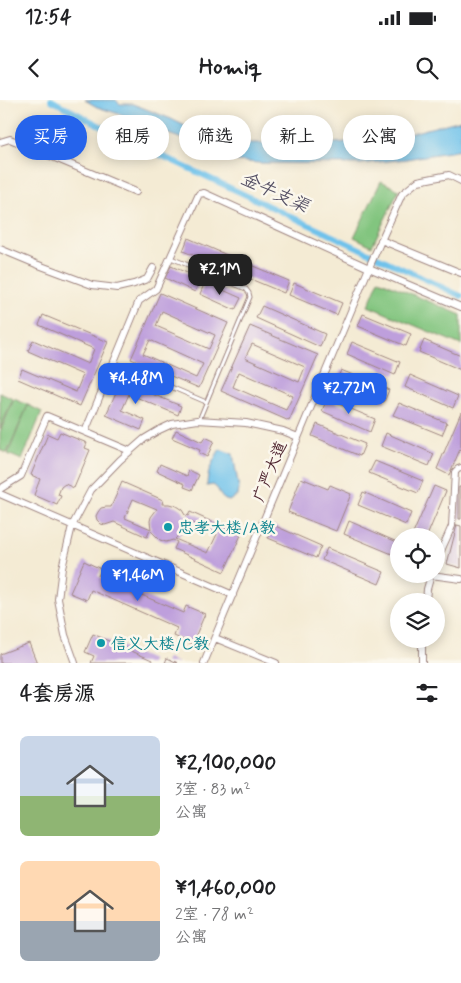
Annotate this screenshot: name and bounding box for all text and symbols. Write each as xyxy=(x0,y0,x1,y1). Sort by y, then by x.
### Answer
text: 12:54 xyxy=(25,5,72,30)
icon: back xyxy=(20,54,48,82)
text: Homiq xyxy=(199,54,262,82)
icon: search xyxy=(413,54,441,82)
chip: 买房 xyxy=(15,115,87,160)
chip: 租房 xyxy=(97,115,169,160)
chip: 筛选 xyxy=(179,115,251,160)
chip: 新上 xyxy=(261,115,333,160)
chip: 公寓 xyxy=(343,115,415,160)
water label: 金牛支渠 xyxy=(237,167,314,220)
pin: ¥2.1M xyxy=(185,254,255,296)
text: ¥2.1M xyxy=(199,259,241,280)
pin: ¥4.48M xyxy=(95,362,177,405)
text: ¥4.48M xyxy=(109,368,163,389)
pin: ¥2.72M xyxy=(308,372,390,415)
text: ¥2.72M xyxy=(323,378,375,399)
street label: 广严大道 xyxy=(249,438,292,505)
place label: 忠孝大楼/A教 xyxy=(178,518,275,539)
marker: 忠孝大楼/A教 xyxy=(162,521,174,533)
map controls xyxy=(390,528,445,648)
button: locate xyxy=(390,528,445,583)
pin: ¥1.46M xyxy=(97,560,179,602)
text: ¥1.46M xyxy=(112,565,164,586)
button: layers xyxy=(390,593,445,648)
place label: 信义大楼/C教 xyxy=(111,634,209,655)
marker: 信义大楼/C教 xyxy=(95,637,107,649)
icon: filters xyxy=(413,679,441,707)
text: 4套房源 xyxy=(20,680,95,708)
text: ¥2,100,000 xyxy=(175,749,276,777)
icon: home xyxy=(60,756,120,816)
text: 3室 · 83 m² xyxy=(175,779,250,800)
text: 公寓 xyxy=(175,802,207,823)
text: ¥1,460,000 xyxy=(175,874,276,902)
icon: home xyxy=(60,881,120,941)
text: 2室 · 78 m² xyxy=(175,904,254,925)
text: 公寓 xyxy=(175,927,207,948)

